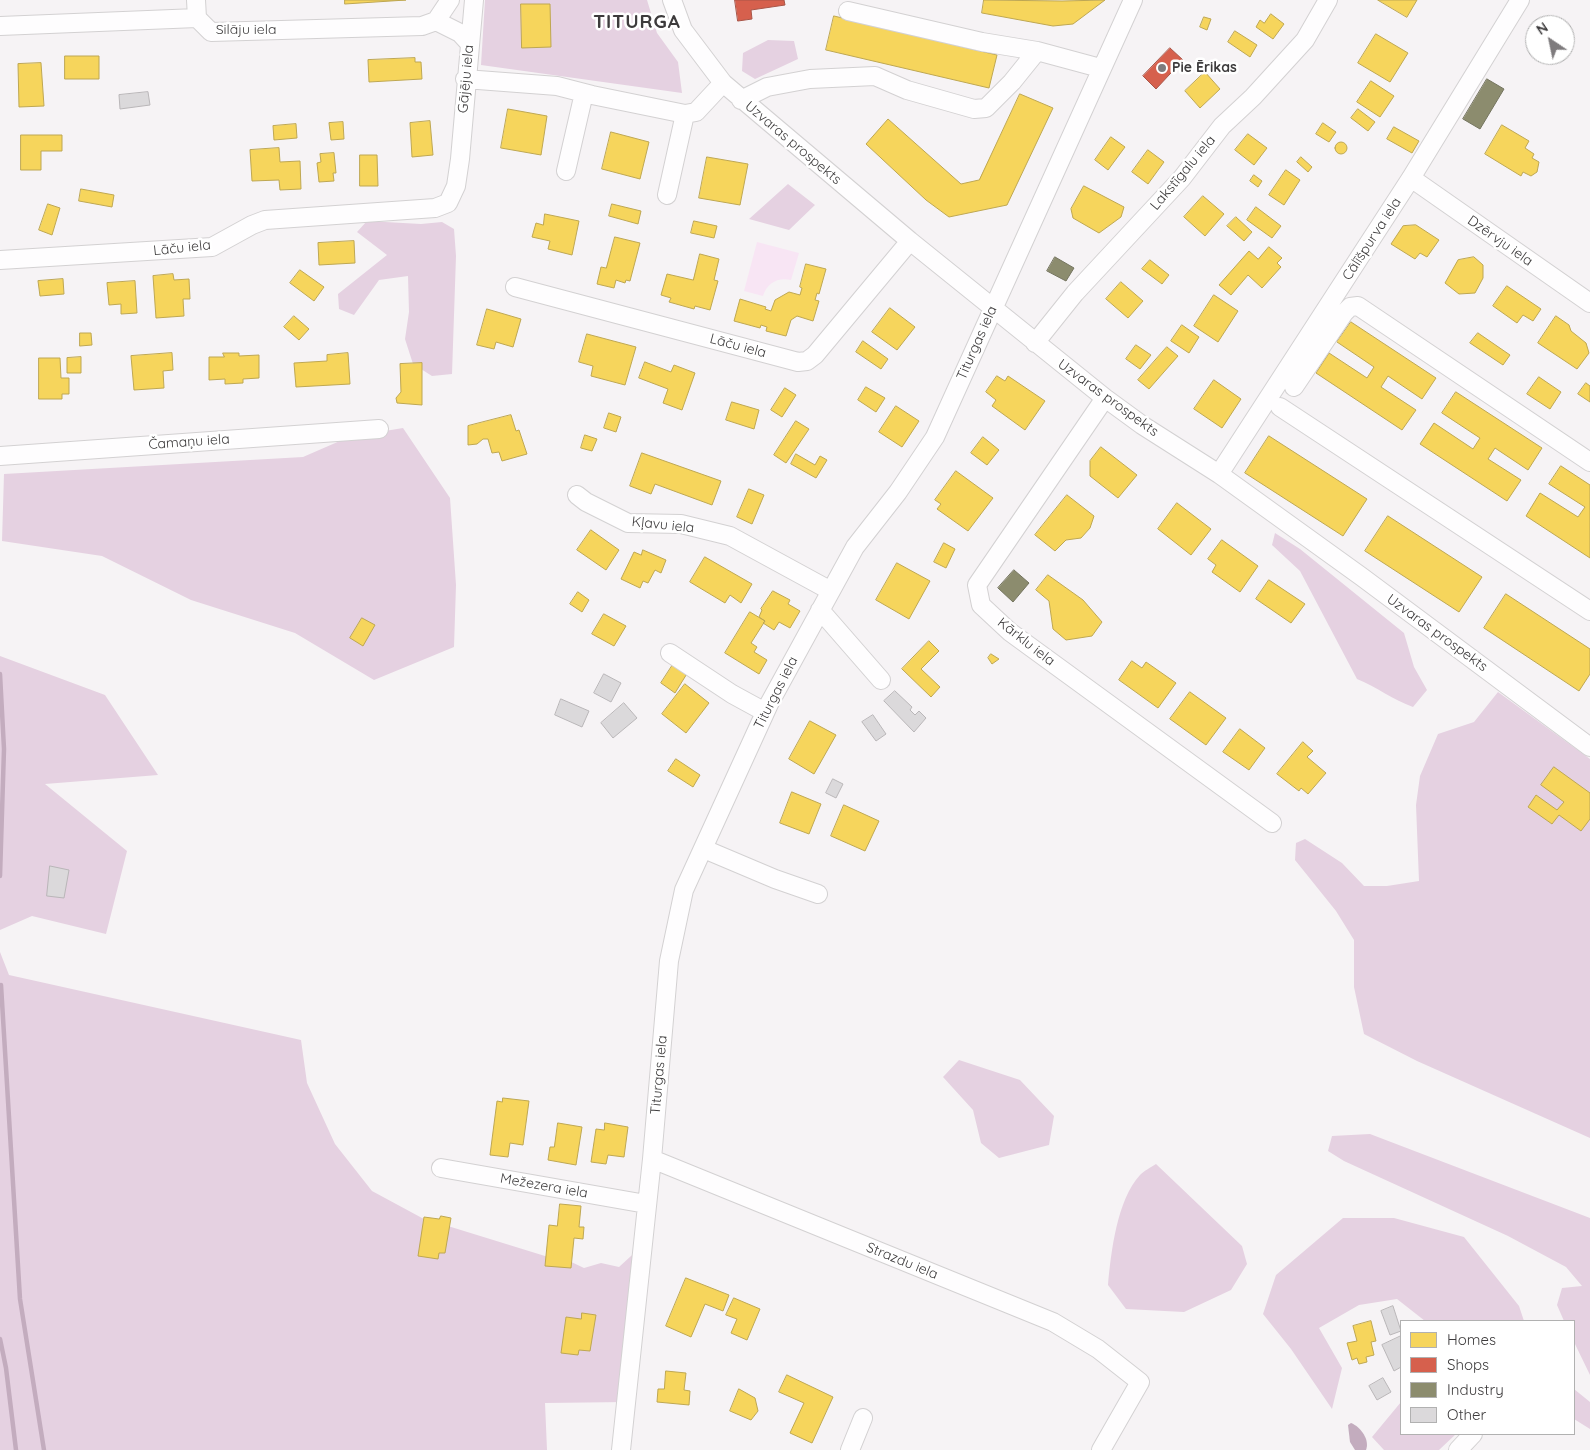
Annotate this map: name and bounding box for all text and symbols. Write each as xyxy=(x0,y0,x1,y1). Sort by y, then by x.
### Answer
district label: TITURGA xyxy=(592,11,682,33)
north arrow xyxy=(1525,15,1575,65)
text: N xyxy=(1533,18,1551,39)
street label: Silāju iela xyxy=(216,22,276,38)
street label: Gājēju iela xyxy=(455,44,477,114)
place label: Pie Ērikas xyxy=(1172,60,1237,76)
marker: Pie Ērikas xyxy=(1156,62,1168,74)
street label: Uzvaras prospekts xyxy=(741,98,845,188)
street label: Lakstīgalu iela xyxy=(1147,132,1219,214)
street label: Cālīšpurva iela xyxy=(1339,194,1405,284)
street label: Dzērvju iela xyxy=(1464,212,1536,270)
street label: Lāču iela xyxy=(152,237,212,259)
street label: Titurgas iela xyxy=(953,303,1001,383)
street label: Lāču iela xyxy=(708,330,768,362)
street label: Uzvaras prospekts xyxy=(1054,356,1162,440)
street label: Čamaņu iela xyxy=(148,431,230,453)
street label: Kļavu iela xyxy=(631,513,695,537)
street label: Uzvaras prospekts xyxy=(1383,591,1491,675)
street label: Kārklu iela xyxy=(994,614,1058,670)
street label: Titurgas iela xyxy=(750,654,802,732)
street label: Titurgas iela xyxy=(647,1035,671,1115)
street label: Mežezera iela xyxy=(499,1170,589,1202)
street label: Strazdu iela xyxy=(864,1239,940,1283)
legend xyxy=(1400,1320,1575,1435)
text: Homes xyxy=(1447,1330,1496,1349)
text: Shops xyxy=(1447,1355,1489,1374)
text: Industry xyxy=(1447,1380,1504,1399)
text: Other xyxy=(1447,1405,1486,1424)

